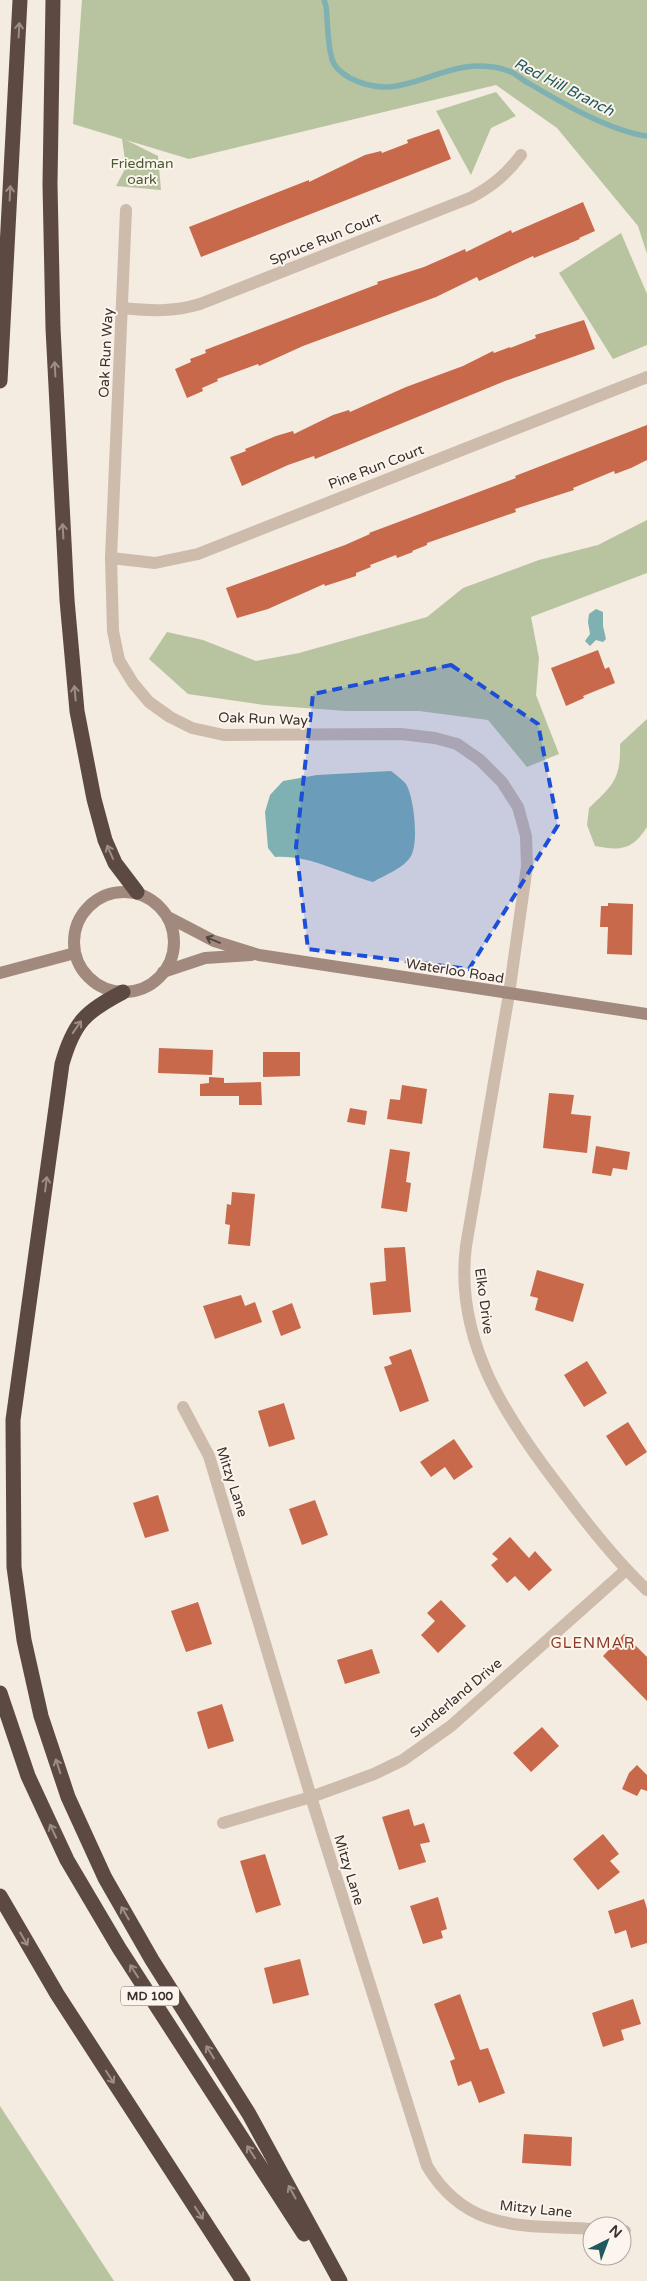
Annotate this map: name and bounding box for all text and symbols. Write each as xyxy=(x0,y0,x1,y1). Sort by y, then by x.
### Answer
one-way arrow xyxy=(14,23,23,39)
water label: Red Hill Branch xyxy=(511,54,618,120)
park label: Friedman oark xyxy=(111,155,174,188)
one-way arrow xyxy=(6,185,15,201)
street label: Spruce Run Court xyxy=(267,209,384,269)
street label: Oak Run Way xyxy=(95,307,117,398)
one-way arrow xyxy=(50,361,59,377)
street label: Pine Run Court xyxy=(326,441,427,493)
one-way arrow xyxy=(58,524,68,540)
one-way arrow xyxy=(71,686,80,702)
street label: Oak Run Way xyxy=(218,709,309,729)
one-way arrow xyxy=(104,845,114,860)
one-way arrow xyxy=(206,934,221,944)
street label: Waterloo Road xyxy=(405,955,505,987)
one-way arrow xyxy=(72,1020,82,1034)
one-way arrow xyxy=(41,1177,51,1193)
street label: Elko Drive xyxy=(471,1267,497,1335)
street label: Mitzy Lane xyxy=(213,1445,251,1519)
district label: GLENMAR xyxy=(551,1634,635,1652)
street label: Sunderland Drive xyxy=(407,1655,505,1741)
one-way arrow xyxy=(52,1758,62,1774)
one-way arrow xyxy=(48,1824,58,1839)
street label: Mitzy Lane xyxy=(330,1833,368,1907)
one-way arrow xyxy=(120,1906,130,1921)
one-way arrow xyxy=(19,1931,29,1946)
one-way arrow xyxy=(129,1965,139,1979)
road number: MD 100 xyxy=(121,1986,179,2005)
one-way arrow xyxy=(204,2045,214,2059)
one-way arrow xyxy=(105,2069,115,2083)
one-way arrow xyxy=(246,2145,256,2159)
one-way arrow xyxy=(286,2185,296,2200)
street label: Mitzy Lane xyxy=(499,2197,573,2221)
one-way arrow xyxy=(194,2205,204,2219)
north arrow xyxy=(582,2216,632,2266)
text: N xyxy=(605,2222,625,2242)

